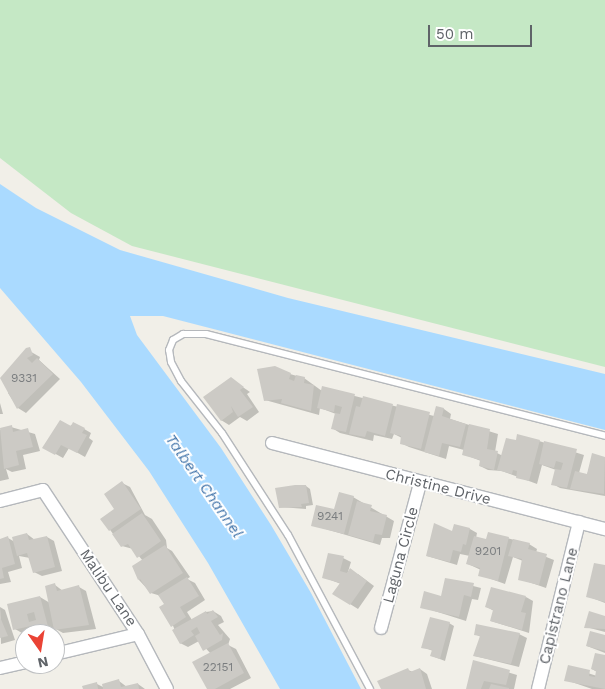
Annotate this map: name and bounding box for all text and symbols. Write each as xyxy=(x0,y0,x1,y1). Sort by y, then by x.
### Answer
scale bar xyxy=(430,15,534,47)
text: 50 m xyxy=(436,25,473,43)
house number: 9331 xyxy=(11,372,37,386)
water label: Talbert Channel xyxy=(161,430,247,542)
street label: Christine Drive xyxy=(383,465,493,509)
street label: Laguna Circle xyxy=(379,505,423,605)
house number: 9241 xyxy=(317,510,343,524)
house number: 9201 xyxy=(475,545,501,559)
street label: Malibu Lane xyxy=(76,546,140,630)
street label: Capistrano Lane xyxy=(536,546,582,666)
north arrow xyxy=(15,624,65,674)
text: N xyxy=(36,654,50,672)
house number: 22151 xyxy=(203,661,233,675)

